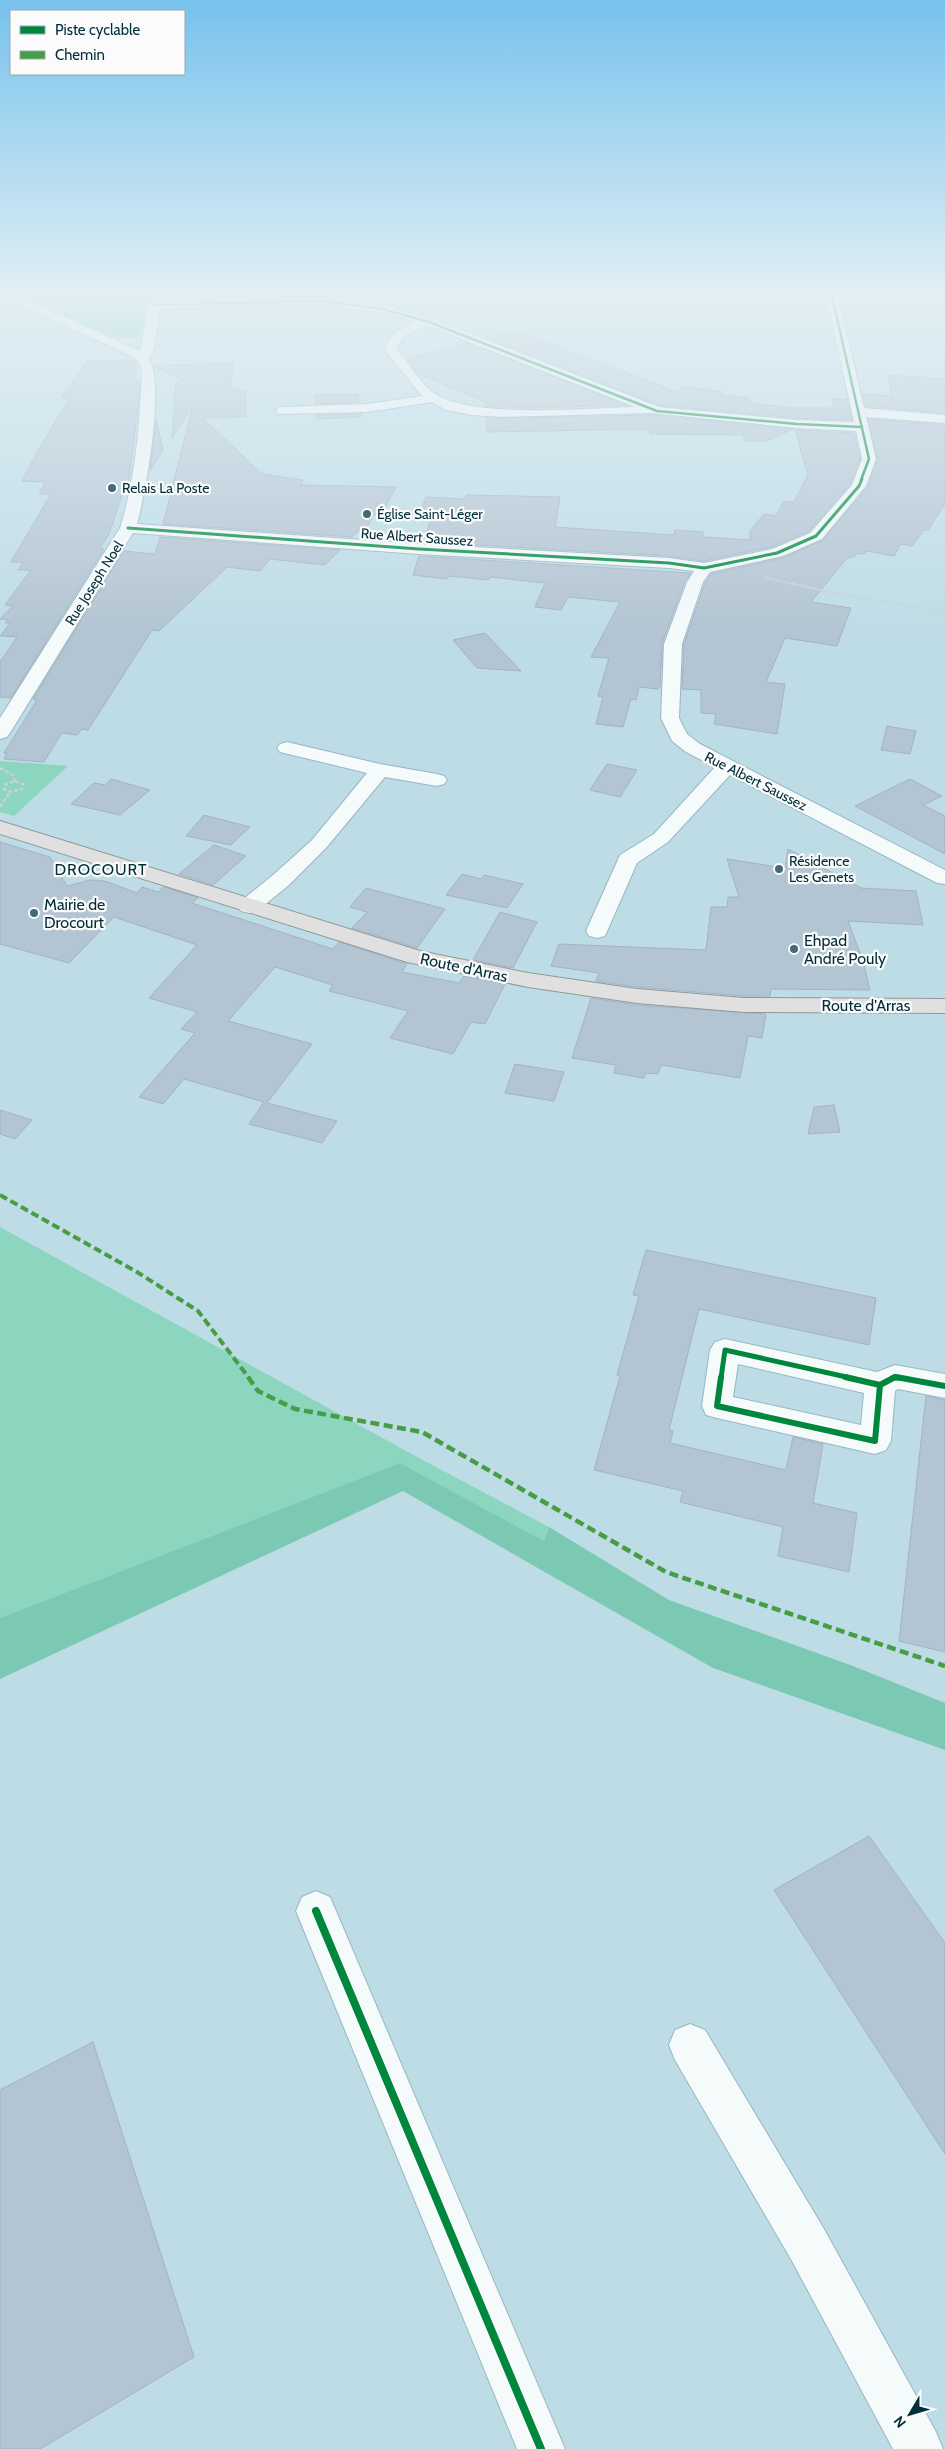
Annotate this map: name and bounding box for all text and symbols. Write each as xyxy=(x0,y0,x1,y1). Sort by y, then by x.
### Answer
legend xyxy=(10,10,185,75)
text: Piste cyclable xyxy=(55,21,141,39)
text: Chemin xyxy=(55,46,105,64)
place label: Relais La Poste xyxy=(122,479,209,497)
marker: Relais La Poste xyxy=(106,482,118,494)
place label: Église Saint-Léger xyxy=(377,505,483,523)
marker: Église Saint-Léger xyxy=(361,508,373,520)
street label: Rue Albert Saussez xyxy=(360,524,474,550)
street label: Rue Joseph Noel xyxy=(61,537,128,629)
street label: Rue Albert Saussez xyxy=(702,747,811,815)
place label: Résidence Les Genets xyxy=(789,852,854,886)
district label: DROCOURT xyxy=(54,860,148,879)
marker: Résidence Les Genets xyxy=(773,863,785,875)
place label: Mairie de Drocourt xyxy=(44,895,105,932)
marker: Mairie de Drocourt xyxy=(28,907,40,919)
place label: Ehpad André Pouly xyxy=(804,931,886,968)
marker: Ehpad André Pouly xyxy=(788,943,800,955)
street label: Route d'Arras xyxy=(419,949,510,986)
street label: Route d'Arras xyxy=(822,996,911,1015)
north arrow xyxy=(885,2389,935,2439)
text: N xyxy=(890,2413,910,2431)

